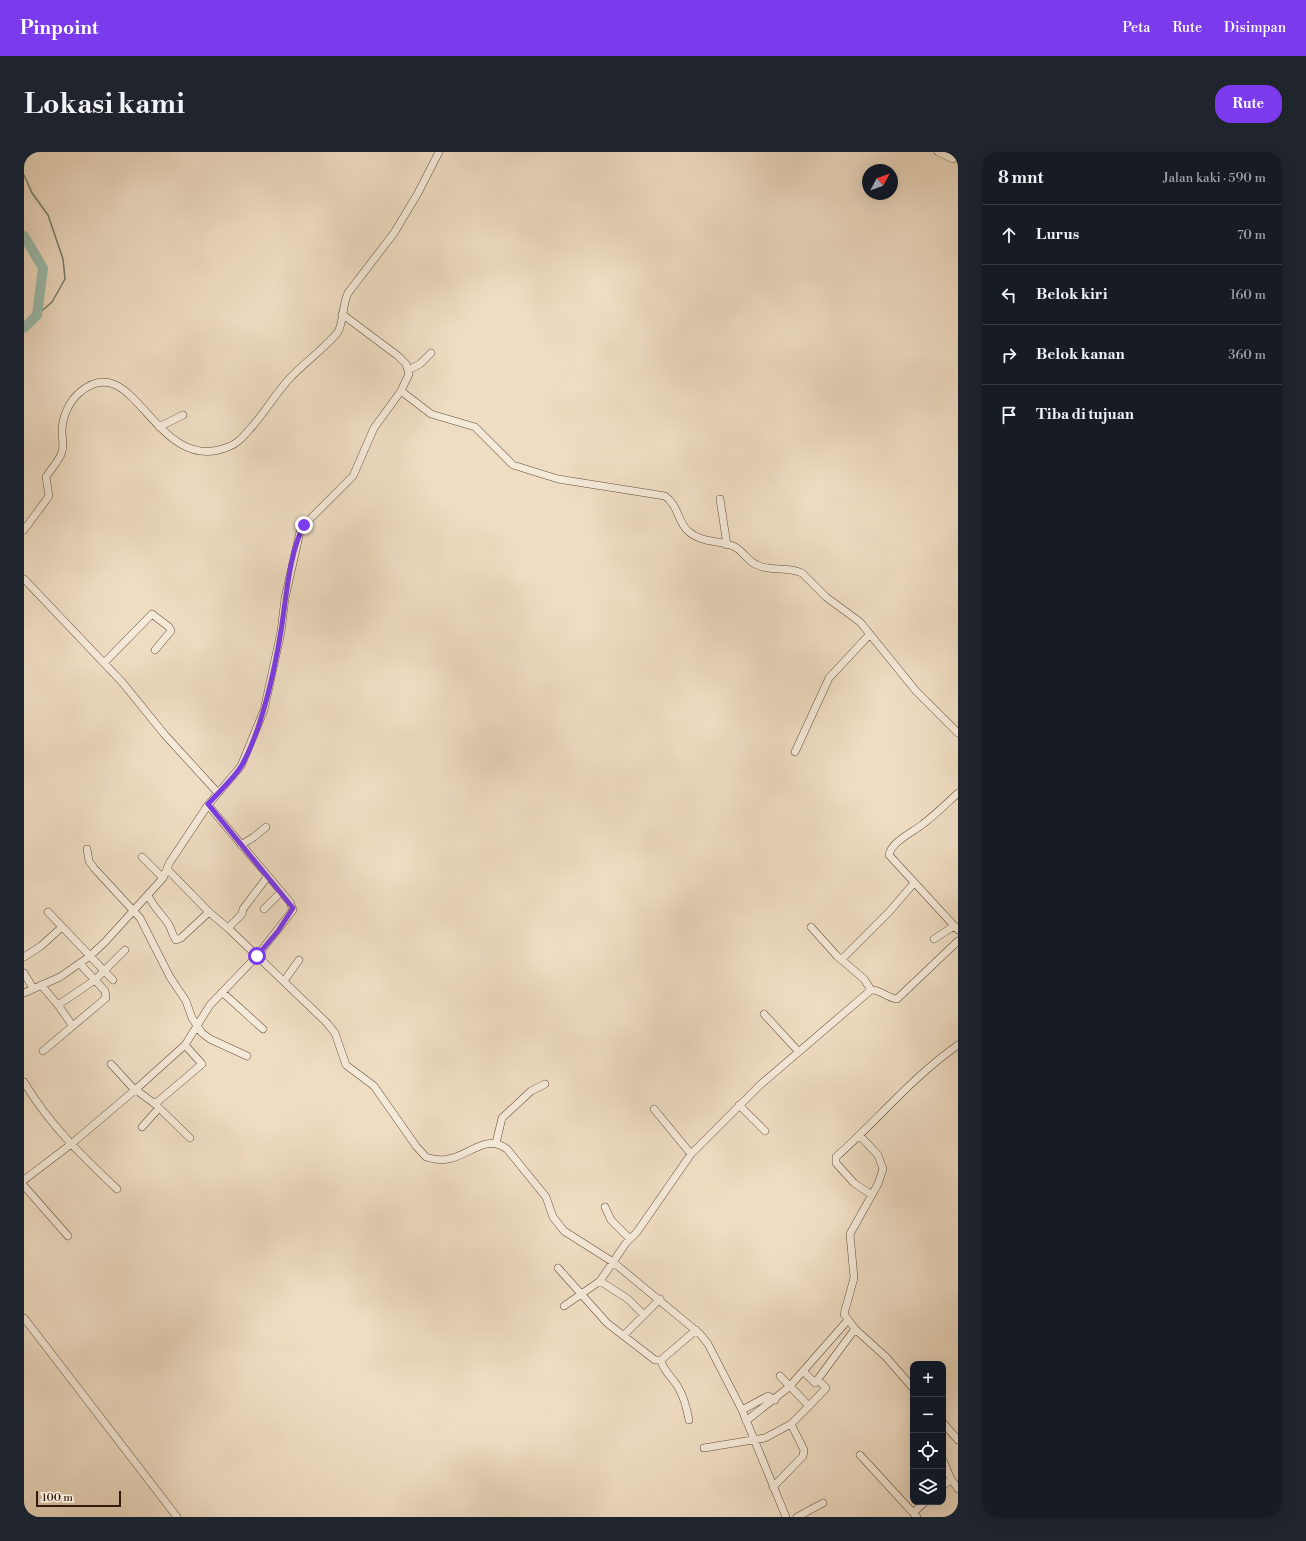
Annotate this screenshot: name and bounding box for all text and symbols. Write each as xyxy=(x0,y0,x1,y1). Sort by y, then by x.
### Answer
text: Pinpoint xyxy=(20,16,99,40)
text: Peta xyxy=(1122,19,1150,37)
text: Rute xyxy=(1172,19,1202,37)
text: Disimpan xyxy=(1224,19,1286,37)
button: Rute xyxy=(1215,85,1282,123)
text: Lokasi kami xyxy=(24,87,185,122)
north arrow xyxy=(862,164,898,200)
text: 8 mnt xyxy=(998,167,1043,189)
text: Jalan kaki · 590 m xyxy=(1163,170,1266,186)
icon: ahead xyxy=(998,224,1020,246)
text: Lurus xyxy=(1036,225,1079,244)
text: 70 m xyxy=(1237,227,1266,243)
icon: left xyxy=(998,284,1020,306)
text: Belok kiri xyxy=(1036,285,1107,304)
text: 160 m xyxy=(1230,287,1266,303)
icon: right xyxy=(998,344,1020,366)
text: Belok kanan xyxy=(1036,345,1125,364)
text: 360 m xyxy=(1228,347,1266,363)
icon: arrive xyxy=(998,404,1020,426)
text: Tiba di tujuan xyxy=(1036,405,1134,424)
route end xyxy=(295,516,313,534)
route start xyxy=(248,947,266,965)
map controls xyxy=(910,1361,946,1505)
button: + xyxy=(910,1361,946,1397)
button: − xyxy=(910,1397,946,1433)
button: locate xyxy=(910,1433,946,1469)
button: layers xyxy=(910,1469,946,1505)
scale bar xyxy=(36,1489,121,1508)
text: 100 m xyxy=(42,1491,73,1505)

